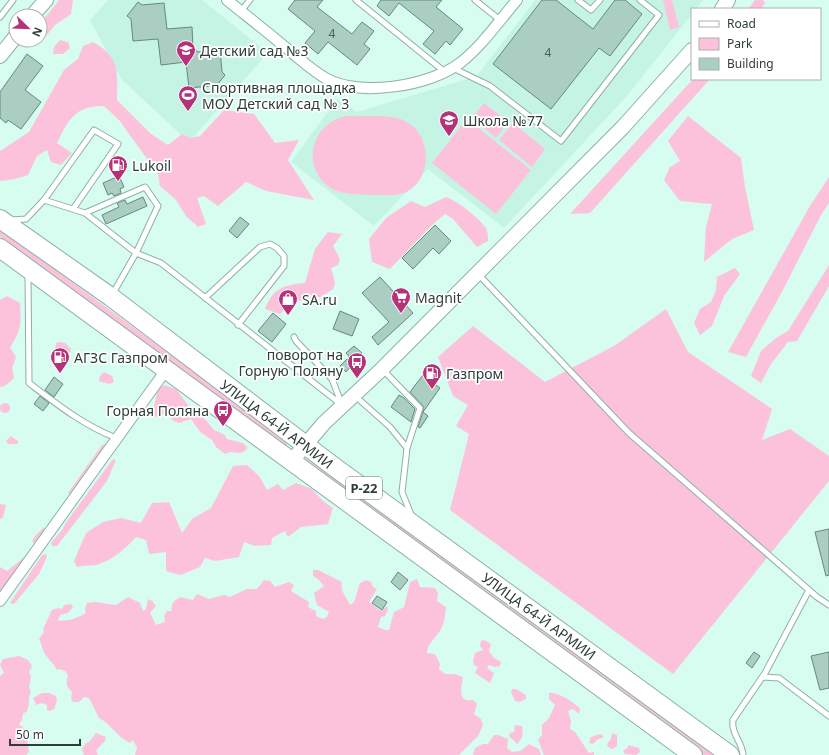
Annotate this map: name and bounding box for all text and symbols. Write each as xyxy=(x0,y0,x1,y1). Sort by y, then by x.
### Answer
north arrow xyxy=(8,8,48,48)
legend xyxy=(691,8,821,80)
text: Road xyxy=(727,15,756,32)
text: N xyxy=(29,25,46,39)
house number: 4 xyxy=(329,25,336,42)
text: Park xyxy=(727,35,753,52)
school or university icon: Детский сад №3 xyxy=(175,39,197,67)
place label: Детский сад №3 xyxy=(200,41,309,60)
house number: 4 xyxy=(545,44,552,61)
text: Building xyxy=(727,55,774,72)
place label: Спортивная площадка МОУ Детский сад № 3 xyxy=(202,78,356,113)
sports icon: Спортивная площадка МОУ Детский сад № 3 xyxy=(177,84,199,112)
school or university icon: Школа №77 xyxy=(438,109,460,137)
place label: Школа №77 xyxy=(463,111,543,130)
fuel station icon: Lukoil xyxy=(107,154,129,182)
place label: Lukoil xyxy=(132,156,171,175)
supermarket icon: Magnit xyxy=(390,286,412,314)
shop icon: SA.ru xyxy=(277,288,299,316)
place label: Magnit xyxy=(415,288,461,307)
place label: SA.ru xyxy=(302,290,337,309)
place label: поворот на Горную Поляну xyxy=(238,345,344,380)
fuel station icon: АГЗС Газпром xyxy=(49,346,71,374)
place label: АГЗС Газпром xyxy=(74,348,168,367)
bus stop icon: поворот на Горную Поляну xyxy=(346,351,368,379)
fuel station icon: Газпром xyxy=(421,362,443,390)
place label: Газпром xyxy=(446,364,503,383)
street label: УЛИЦА 64-Й АРМИИ xyxy=(217,375,337,473)
bus stop icon: Горная Поляна xyxy=(212,399,234,427)
place label: Горная Поляна xyxy=(106,401,209,420)
road number: Р-22 xyxy=(346,477,382,499)
street label: УЛИЦА 64-Й АРМИИ xyxy=(478,568,600,664)
scale bar xyxy=(10,721,80,747)
text: 50 m xyxy=(16,726,44,743)

